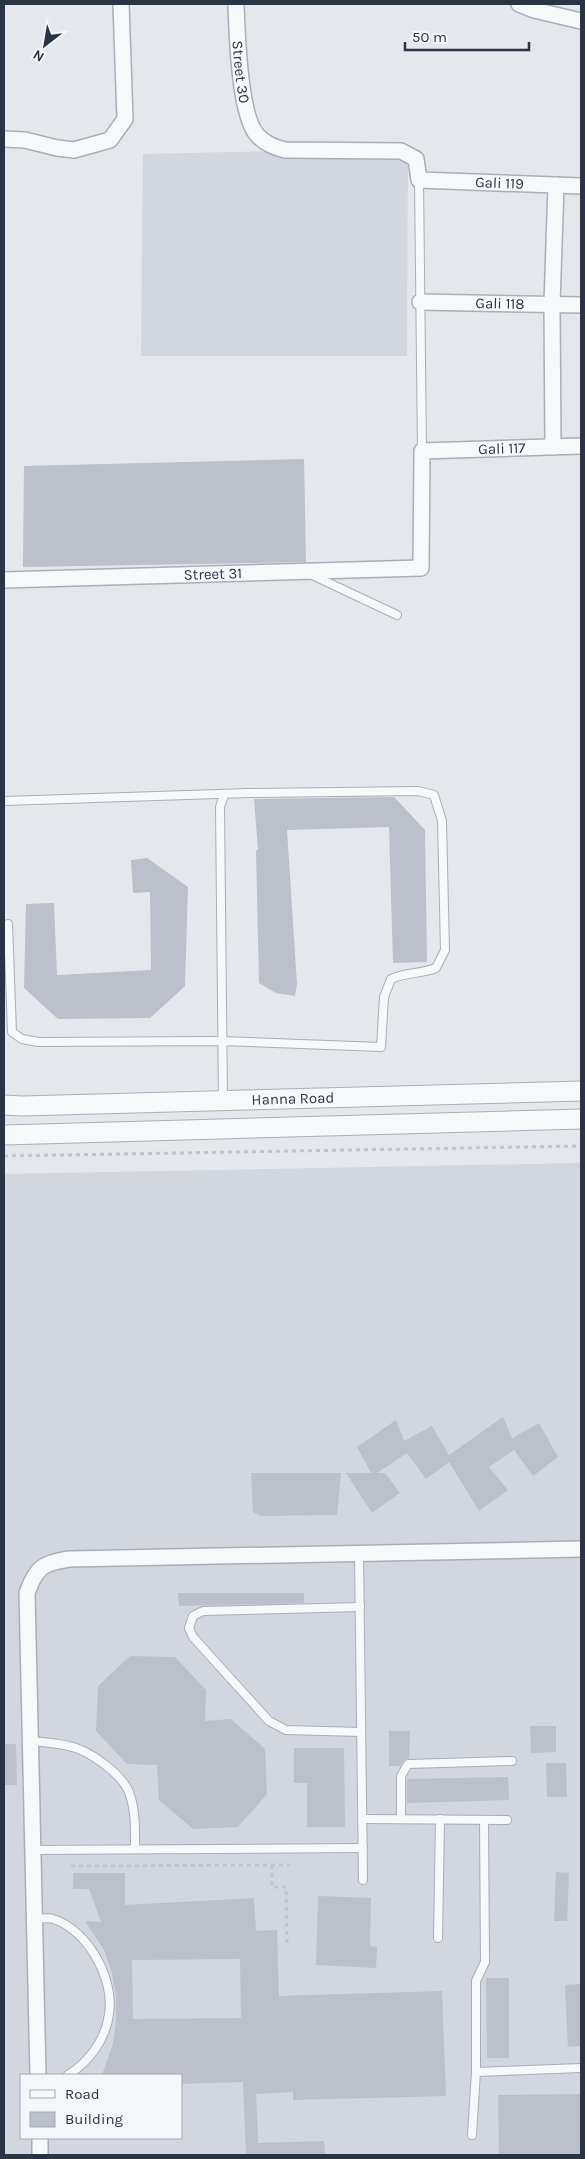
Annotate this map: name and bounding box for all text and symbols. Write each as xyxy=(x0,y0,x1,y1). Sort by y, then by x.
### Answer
north arrow xyxy=(20,20,70,70)
scale bar xyxy=(405,20,529,52)
text: 50 m xyxy=(412,28,447,46)
street label: Street 30 xyxy=(229,40,254,105)
text: N xyxy=(30,46,47,66)
street label: Gali 119 xyxy=(475,173,524,193)
street label: Gali 118 xyxy=(475,294,525,313)
street label: Gali 117 xyxy=(478,439,526,458)
street label: Street 31 xyxy=(183,564,242,584)
street label: Hanna Road xyxy=(251,1089,334,1109)
legend xyxy=(20,2074,182,2139)
text: Road xyxy=(65,2085,100,2103)
text: Building xyxy=(65,2110,123,2128)

